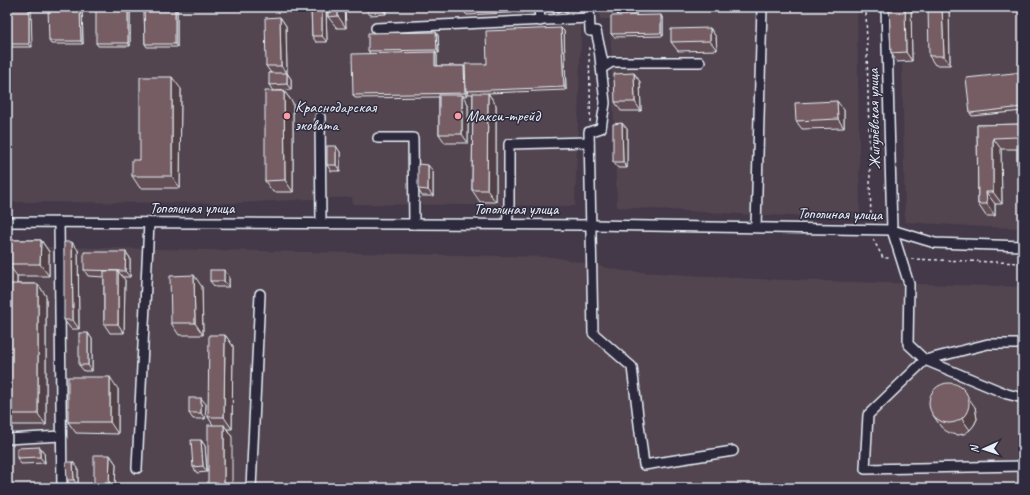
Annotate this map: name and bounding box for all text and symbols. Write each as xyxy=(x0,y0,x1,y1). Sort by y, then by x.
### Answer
street label: Жигулёвская улица xyxy=(863,67,885,170)
place label: Краснодарская эковата xyxy=(295,97,377,135)
place label: Макси-трейд xyxy=(466,106,541,126)
marker: Краснодарская эковата xyxy=(282,111,292,121)
marker: Макси-трейд xyxy=(453,111,463,121)
street label: Тополиная улица xyxy=(150,198,236,218)
street label: Тополиная улица xyxy=(474,199,560,219)
street label: Тополиная улица xyxy=(797,203,884,225)
north arrow xyxy=(964,429,1004,469)
text: N xyxy=(967,444,981,453)

